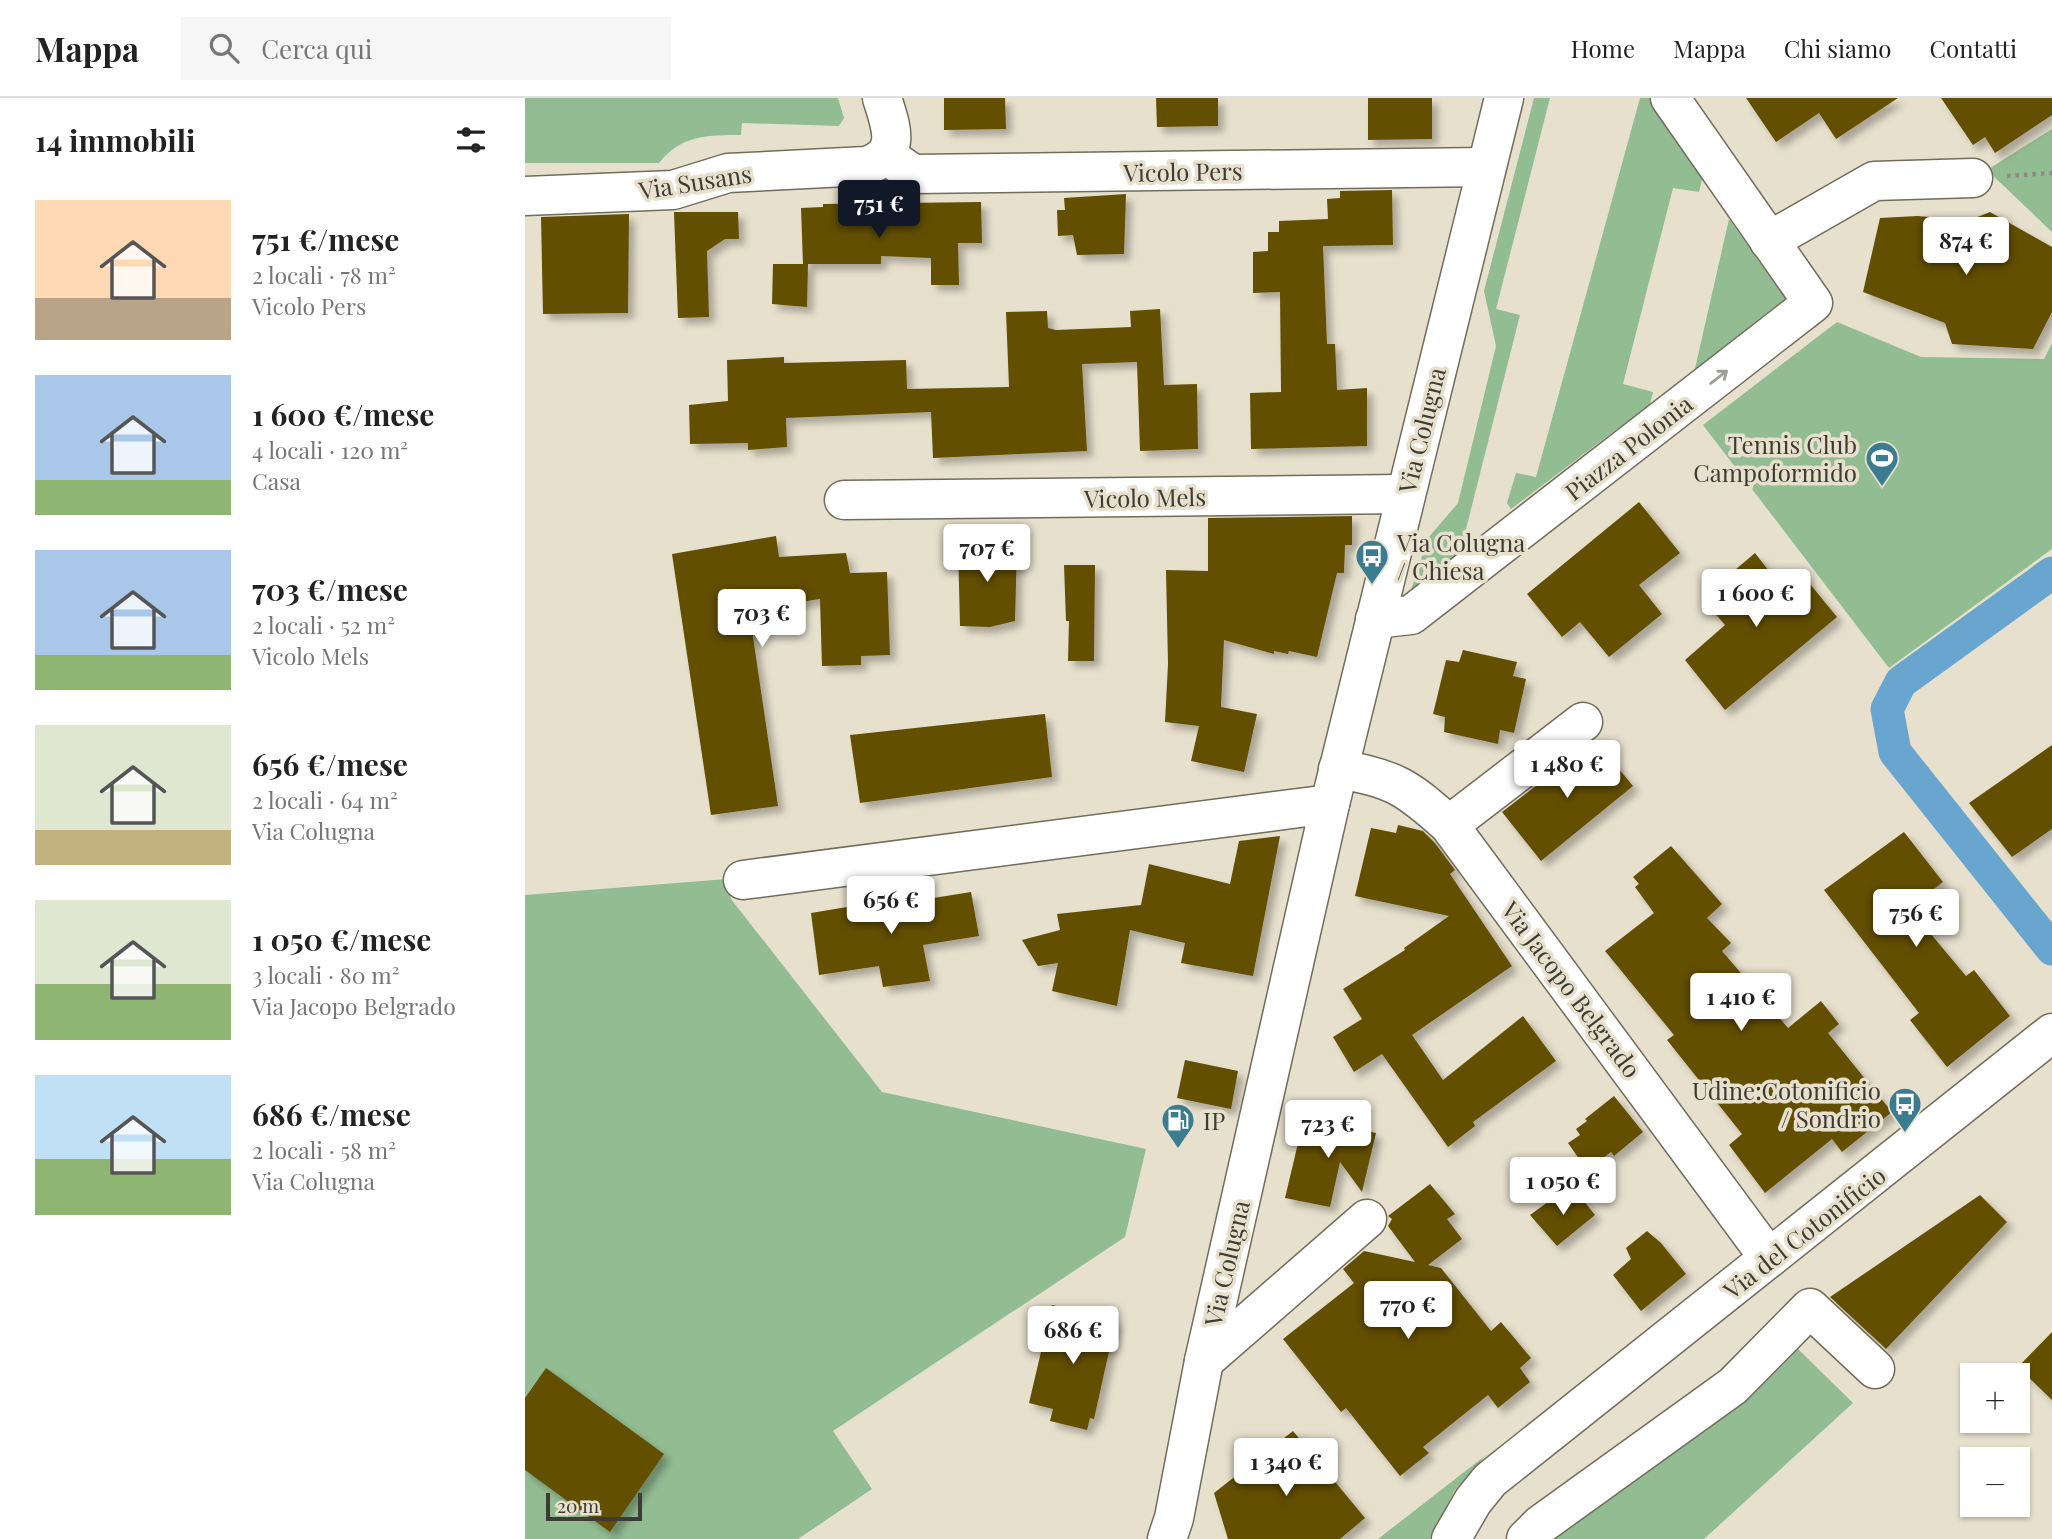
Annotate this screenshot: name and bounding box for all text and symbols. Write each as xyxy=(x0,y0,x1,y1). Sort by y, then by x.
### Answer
search box xyxy=(181,17,671,80)
text: Mappa xyxy=(35,26,139,70)
icon: search xyxy=(205,29,243,67)
text: Cerca qui xyxy=(261,31,372,66)
text: Home xyxy=(1571,32,1635,64)
text: Mappa xyxy=(1673,32,1746,64)
text: Chi siamo xyxy=(1784,32,1891,64)
text: Contatti xyxy=(1929,32,2017,64)
text: 14 immobili xyxy=(35,120,196,160)
icon: filters xyxy=(452,121,490,159)
street label: Vicolo Pers xyxy=(1122,154,1243,188)
street label: Via Susans xyxy=(635,156,754,206)
pin: 751 € xyxy=(830,180,928,240)
text: 751 € xyxy=(854,187,904,218)
pin: 874 € xyxy=(1917,218,2015,277)
text: 751 €/mese xyxy=(252,219,399,259)
text: 874 € xyxy=(1939,224,1993,255)
icon: home xyxy=(91,228,175,312)
text: 2 locali · 78 m² xyxy=(252,259,396,290)
text: Vicolo Pers xyxy=(252,290,366,321)
street label: Via Colugna xyxy=(1390,364,1452,497)
one-way arrow xyxy=(1709,369,1727,384)
street label: Piazza Polonia xyxy=(1558,387,1698,507)
text: 1 600 €/mese xyxy=(252,394,434,434)
icon: home xyxy=(91,403,175,487)
place label: Tennis Club Campoformido xyxy=(1693,428,1857,488)
text: 4 locali · 120 m² xyxy=(252,434,408,465)
sports icon: Tennis Club Campoformido xyxy=(1863,439,1901,488)
text: Casa xyxy=(252,465,301,496)
street label: Vicolo Mels xyxy=(1083,480,1206,514)
pin: 707 € xyxy=(938,524,1036,584)
place label: Via Colugna / Chiesa xyxy=(1396,526,1525,586)
text: 707 € xyxy=(959,531,1015,562)
bus stop icon: Via Colugna / Chiesa xyxy=(1353,537,1391,586)
text: 703 €/mese xyxy=(252,569,408,609)
pin: 1 600 € xyxy=(1691,570,1821,629)
text: 1 600 € xyxy=(1718,576,1794,607)
icon: home xyxy=(91,578,175,662)
pin: 703 € xyxy=(713,589,811,649)
text: 703 € xyxy=(734,596,790,627)
text: 2 locali · 52 m² xyxy=(252,609,395,640)
text: Vicolo Mels xyxy=(252,640,369,671)
pin: 1 480 € xyxy=(1502,740,1632,800)
text: 656 €/mese xyxy=(252,744,408,784)
text: 1 480 € xyxy=(1530,747,1604,778)
icon: home xyxy=(91,753,175,837)
text: 2 locali · 64 m² xyxy=(252,784,398,815)
text: Via Colugna xyxy=(252,815,375,846)
pin: 656 € xyxy=(842,876,940,936)
text: 656 € xyxy=(863,883,919,914)
pin: 756 € xyxy=(1867,890,1965,949)
street label: Via Jacopo Belgrado xyxy=(1495,894,1649,1084)
text: 756 € xyxy=(1889,896,1943,927)
text: 1 050 €/mese xyxy=(252,919,431,959)
icon: home xyxy=(91,928,175,1012)
text: 3 locali · 80 m² xyxy=(252,959,400,990)
pin: 1 410 € xyxy=(1676,974,1806,1033)
text: 1 410 € xyxy=(1706,980,1776,1011)
text: Via Jacopo Belgrado xyxy=(252,990,456,1021)
place label: Udine:Cotonificio / Sondrio xyxy=(1692,1074,1881,1134)
bus stop icon: Udine:Cotonificio / Sondrio xyxy=(1886,1085,1924,1134)
text: 686 €/mese xyxy=(252,1094,411,1134)
pin: 723 € xyxy=(1279,1100,1377,1160)
fuel station icon: IP xyxy=(1159,1101,1197,1150)
icon: home xyxy=(91,1103,175,1187)
place label: IP xyxy=(1203,1104,1225,1136)
text: 723 € xyxy=(1301,1107,1355,1138)
text: 2 locali · 58 m² xyxy=(252,1134,396,1165)
pin: 1 050 € xyxy=(1498,1158,1628,1217)
street label: Via del Cotonificio xyxy=(1716,1159,1892,1306)
text: 1 050 € xyxy=(1526,1164,1600,1195)
text: Via Colugna xyxy=(252,1165,375,1196)
street label: Via Colugna xyxy=(1196,1197,1256,1330)
pin: 770 € xyxy=(1359,1282,1457,1341)
text: 770 € xyxy=(1380,1288,1436,1319)
pin: 686 € xyxy=(1024,1306,1122,1366)
text: 686 € xyxy=(1044,1313,1102,1344)
map controls xyxy=(1960,1363,2030,1517)
button: + xyxy=(1960,1363,2030,1433)
pin: 1 340 € xyxy=(1221,1438,1351,1498)
text: 1 340 € xyxy=(1250,1445,1322,1476)
button: − xyxy=(1960,1447,2030,1517)
scale bar xyxy=(546,1490,642,1522)
text: 20 m xyxy=(557,1492,599,1518)

